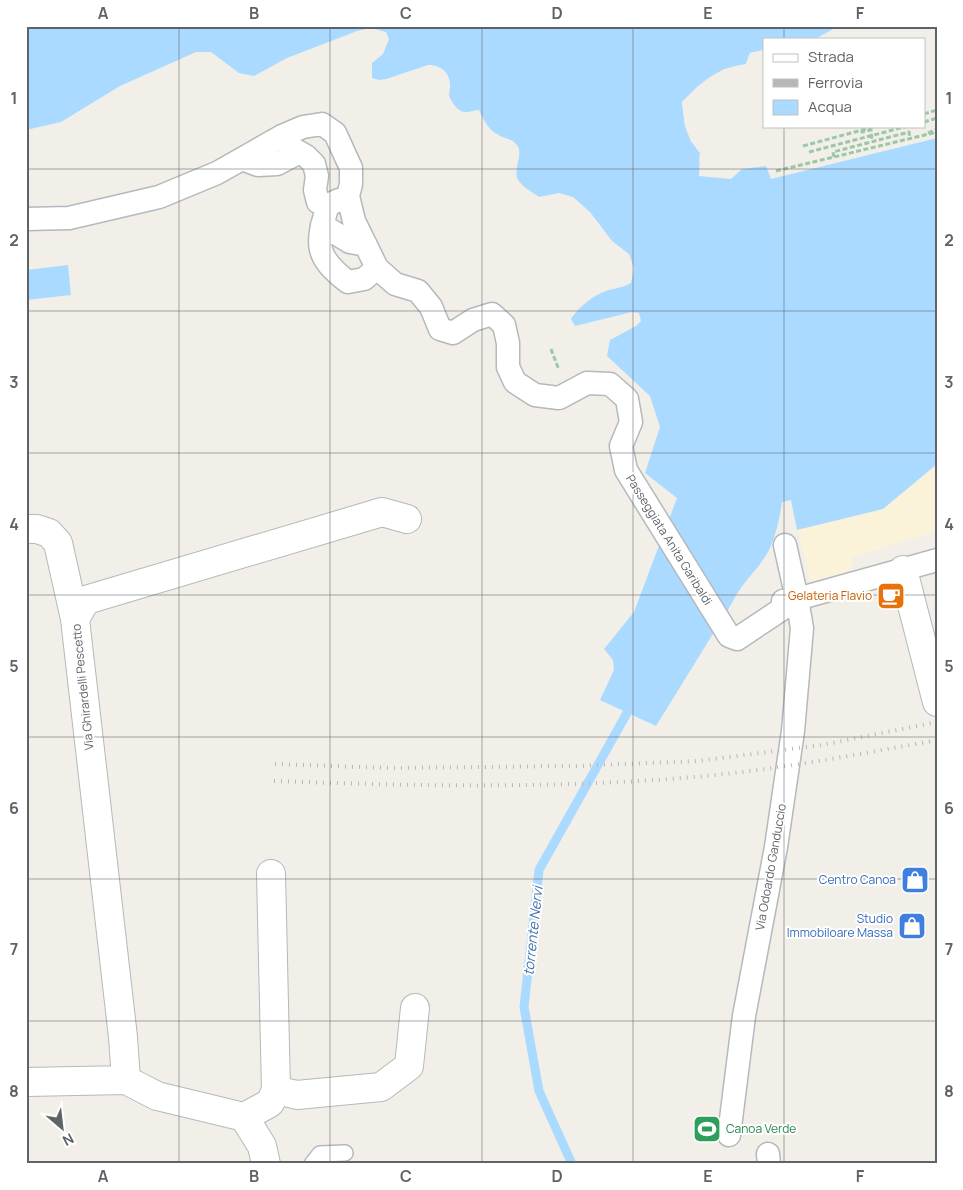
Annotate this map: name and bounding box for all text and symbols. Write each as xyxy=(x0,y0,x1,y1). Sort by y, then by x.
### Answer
text: A xyxy=(98,2,109,24)
text: B xyxy=(249,2,259,24)
text: C xyxy=(400,2,412,24)
text: D xyxy=(551,2,563,24)
text: E xyxy=(703,2,713,24)
text: F xyxy=(856,2,865,24)
legend xyxy=(763,38,926,128)
text: Strada xyxy=(808,46,854,67)
text: Ferrovia xyxy=(808,72,863,93)
text: 1 xyxy=(10,87,18,109)
text: 1 xyxy=(945,87,953,109)
text: Acqua xyxy=(808,96,852,117)
text: 2 xyxy=(9,229,19,251)
text: 2 xyxy=(944,229,954,251)
text: 3 xyxy=(9,371,19,393)
text: 3 xyxy=(944,371,954,393)
street label: Passeggiata Anita Garibaldi xyxy=(622,471,717,608)
text: 4 xyxy=(9,513,19,535)
text: 4 xyxy=(944,513,954,535)
cafe icon: Gelateria Flavio xyxy=(876,581,906,611)
place label: Gelateria Flavio xyxy=(788,587,872,604)
street label: Via Ghirardelli Pescetto xyxy=(67,623,98,751)
text: 5 xyxy=(9,655,19,677)
text: 5 xyxy=(944,655,954,677)
text: 6 xyxy=(9,797,19,819)
text: 6 xyxy=(944,797,954,819)
street label: Via Odoardo Ganduccio xyxy=(751,802,790,932)
shop icon: Centro Canoa xyxy=(900,865,930,895)
place label: Centro Canoa xyxy=(819,871,896,888)
water label: torrente Nervi xyxy=(518,884,547,976)
place label: Studio Immobiloare Massa xyxy=(787,910,893,941)
shop icon: Studio Immobiloare Massa xyxy=(897,911,927,941)
text: 7 xyxy=(10,938,18,960)
text: 7 xyxy=(945,938,953,960)
text: 8 xyxy=(9,1080,19,1102)
text: 8 xyxy=(944,1080,954,1102)
north arrow xyxy=(38,1102,88,1152)
sports icon: Canoa Verde xyxy=(692,1114,722,1144)
place label: Canoa Verde xyxy=(726,1120,796,1137)
text: N xyxy=(59,1129,77,1151)
text: A xyxy=(98,1165,109,1187)
text: B xyxy=(249,1165,259,1187)
text: C xyxy=(400,1165,412,1187)
text: D xyxy=(551,1165,563,1187)
text: E xyxy=(703,1165,713,1187)
text: F xyxy=(856,1165,865,1187)

